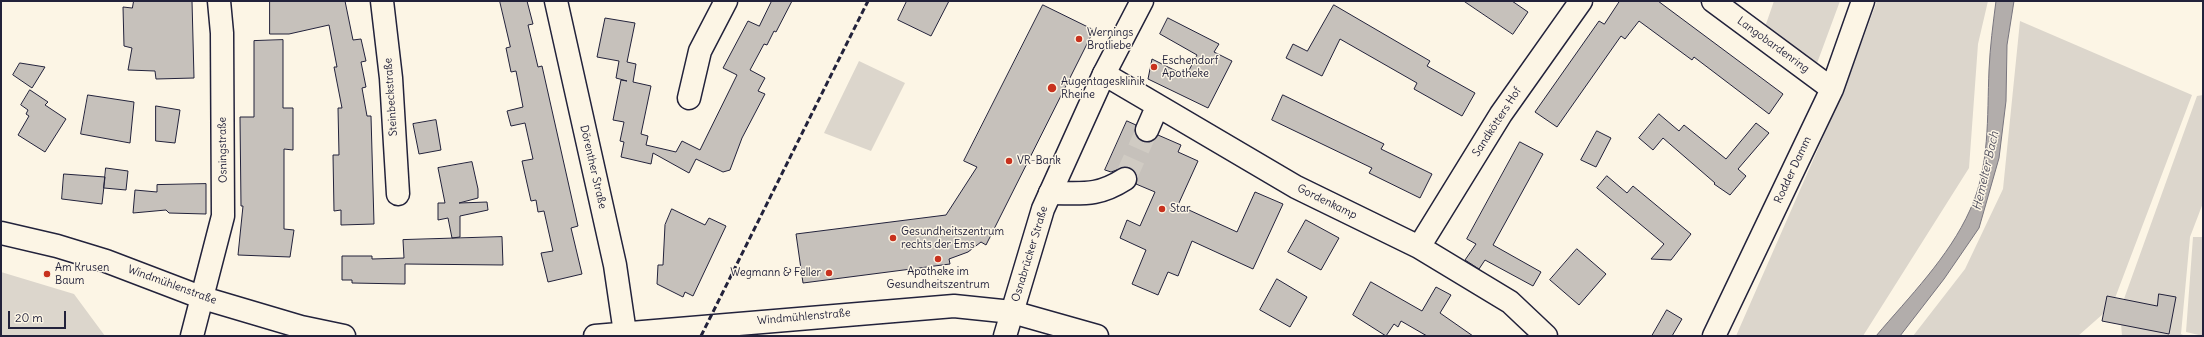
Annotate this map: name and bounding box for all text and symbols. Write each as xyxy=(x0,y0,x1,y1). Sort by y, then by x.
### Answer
street label: Langobardenring xyxy=(1734,14,1812,76)
place label: Wernings Brotliebe xyxy=(1087,26,1133,52)
marker: Wernings Brotliebe xyxy=(1074,34,1084,44)
place label: Eschendorf Apotheke xyxy=(1162,54,1218,80)
street label: Steinbeckstraße xyxy=(382,57,400,137)
marker: Eschendorf Apotheke xyxy=(1149,62,1159,72)
place label: Augentagesklinik Rheine xyxy=(1061,75,1145,101)
marker: Augentagesklinik Rheine xyxy=(1046,82,1058,94)
street label: Sandkötters Hof xyxy=(1470,85,1524,159)
street label: Osningstraße xyxy=(216,117,230,183)
street label: Dörenther Straße xyxy=(577,124,609,210)
water label: Hemelter Bach xyxy=(1970,130,2002,212)
street label: Rodder Damm xyxy=(1772,134,1814,206)
place label: VR-Bank xyxy=(1017,154,1061,168)
marker: VR-Bank xyxy=(1004,156,1014,166)
street label: Gordenkamp xyxy=(1295,182,1359,222)
place label: Star xyxy=(1170,202,1190,216)
marker: Star xyxy=(1157,204,1167,214)
street label: Osnabrücker Straße xyxy=(1009,205,1051,303)
place label: Gesundheitszentrum rechts der Ems xyxy=(901,225,1004,251)
marker: Gesundheitszentrum rechts der Ems xyxy=(888,233,898,243)
marker: Apotheke im Gesundheitszentrum xyxy=(933,254,943,264)
place label: Am Krusen Baum xyxy=(55,261,109,287)
street label: Windmühlenstraße xyxy=(126,263,218,307)
place label: Apotheke im Gesundheitszentrum xyxy=(886,265,990,291)
place label: Wegmann & Feller xyxy=(730,266,821,280)
marker: Wegmann & Feller xyxy=(824,268,834,278)
marker: Am Krusen Baum xyxy=(42,269,52,279)
scale bar xyxy=(10,303,68,329)
street label: Windmühlenstraße xyxy=(757,306,851,328)
text: 20 m xyxy=(15,310,43,325)

